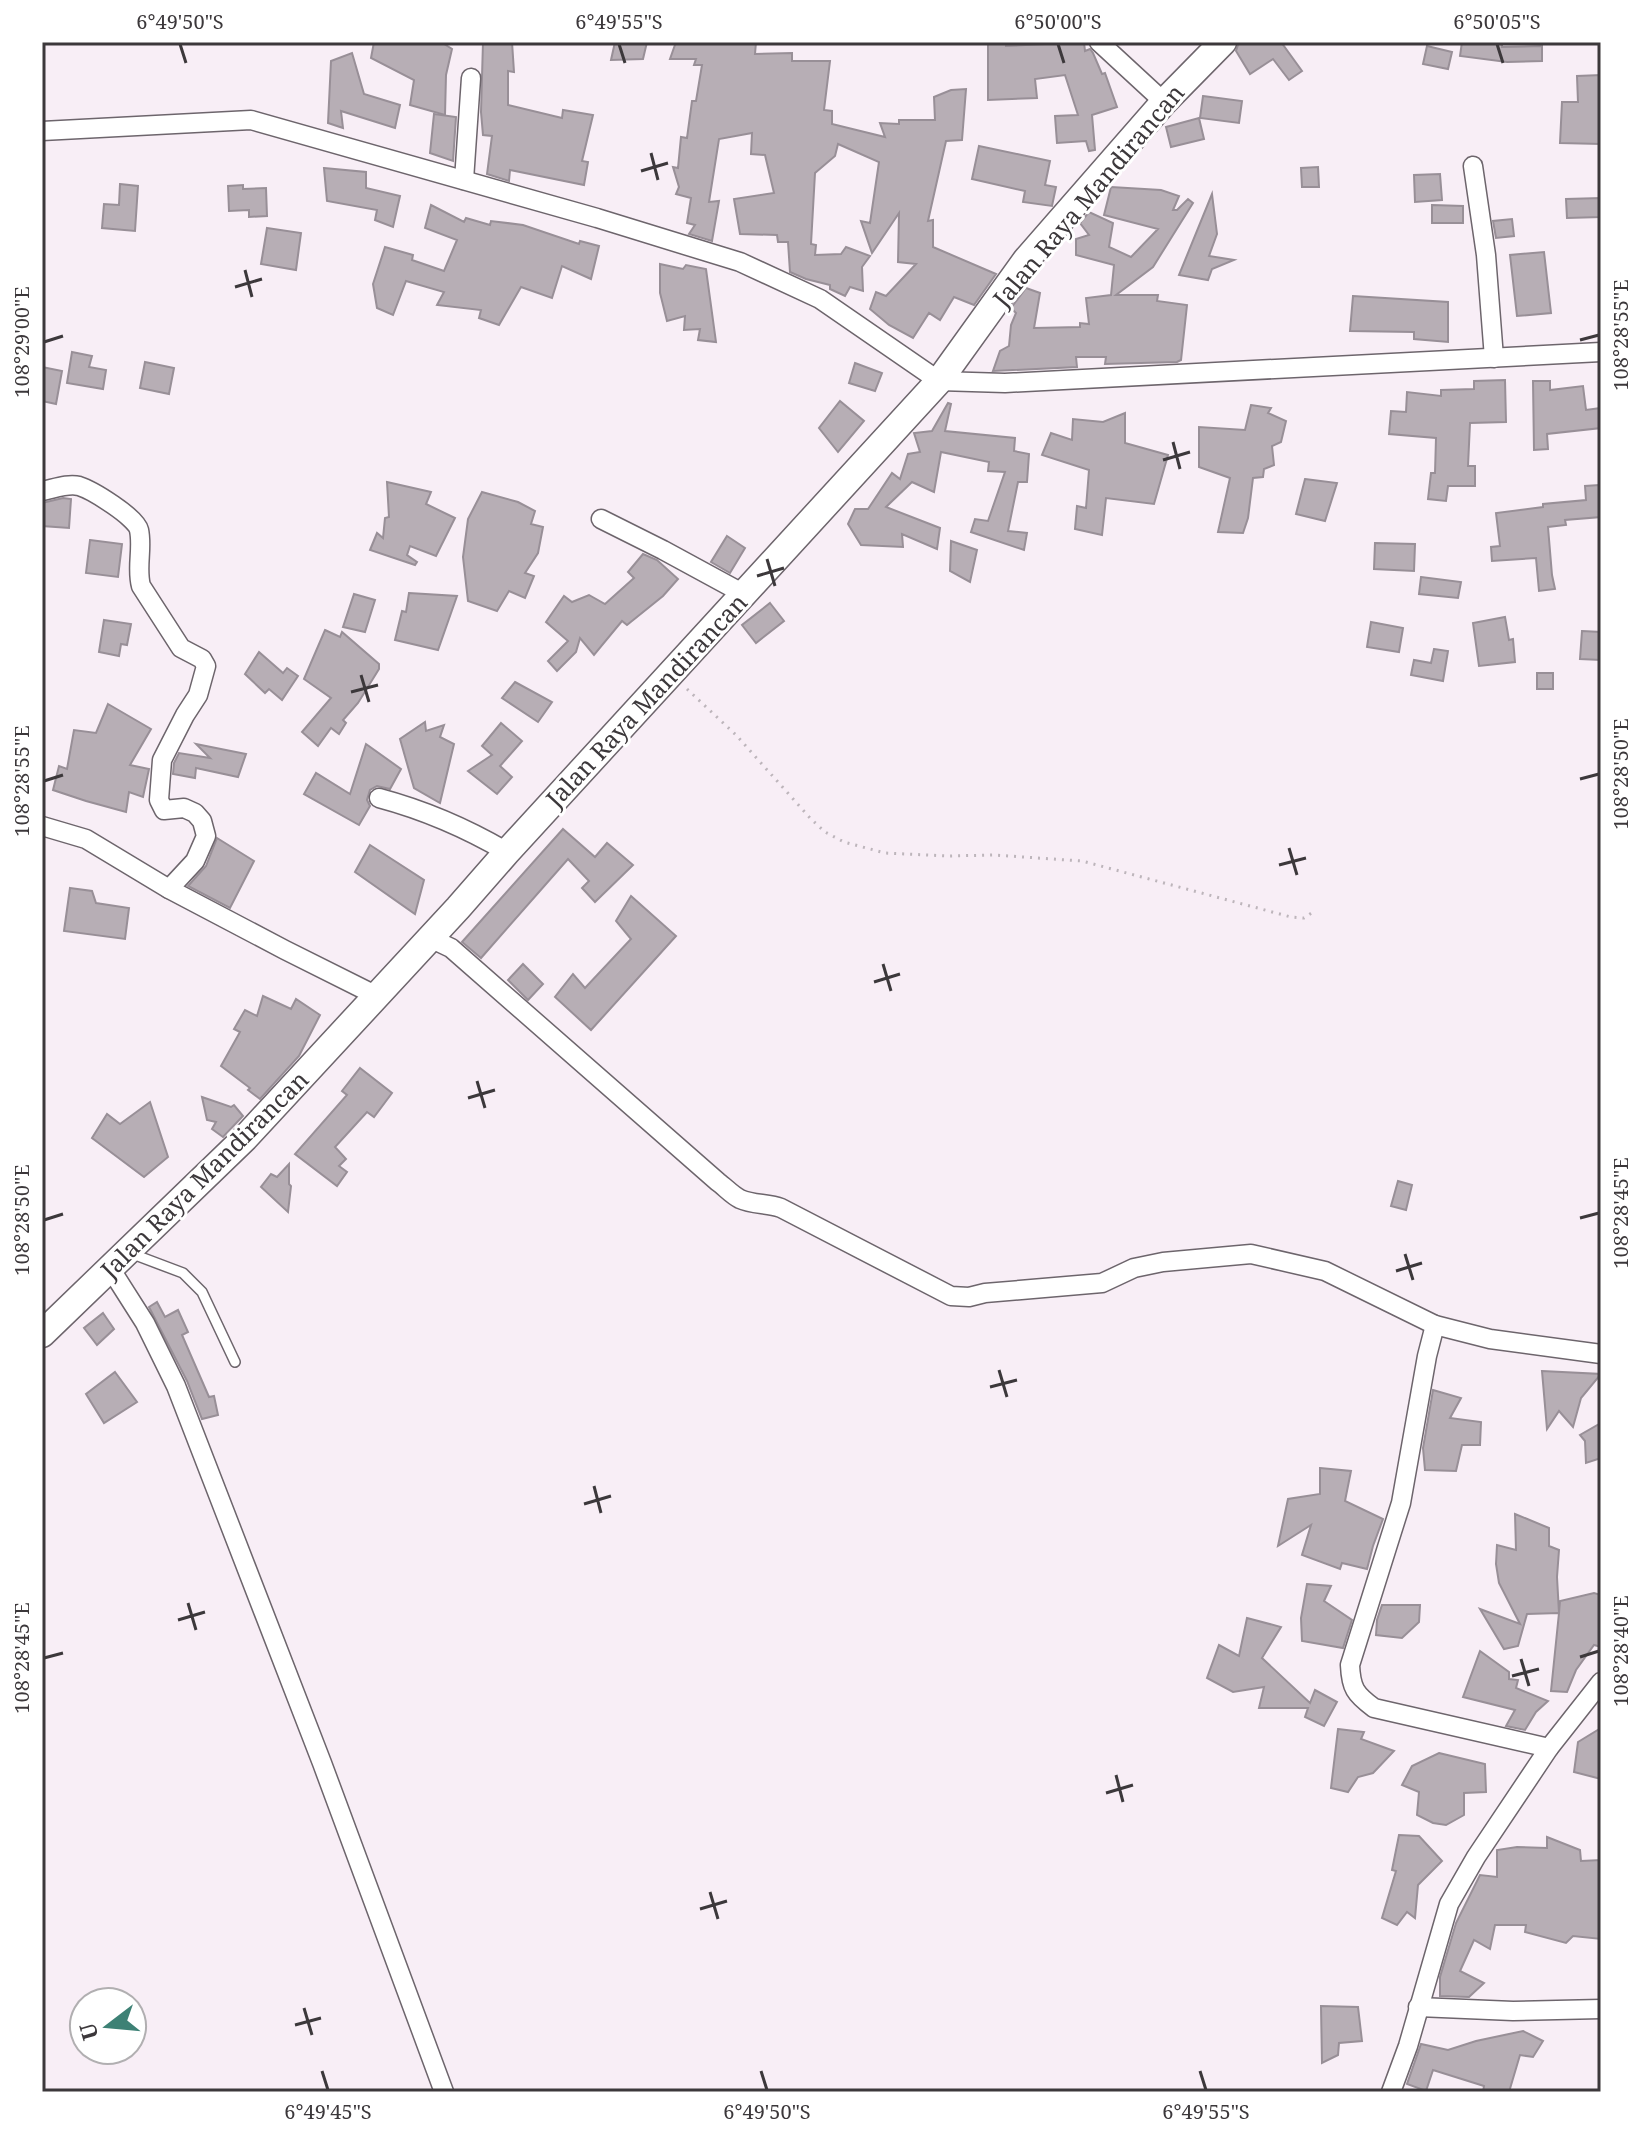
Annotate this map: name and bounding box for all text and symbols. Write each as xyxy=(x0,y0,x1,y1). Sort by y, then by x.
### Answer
text: 6°49'50"S xyxy=(136,8,224,35)
text: 6°49'55"S xyxy=(575,8,663,35)
text: 6°50'00"S xyxy=(1014,8,1102,35)
text: 6°50'05"S xyxy=(1453,8,1541,35)
street label: Jalan Raya Mandirancan xyxy=(984,77,1191,314)
text: 108°28'55"E xyxy=(1607,279,1634,391)
text: 108°29'00"E xyxy=(8,286,35,398)
street label: Jalan Raya Mandirancan xyxy=(537,586,754,815)
text: 108°28'50"E xyxy=(1607,718,1634,830)
text: 108°28'55"E xyxy=(8,725,35,837)
street label: Jalan Raya Mandirancan xyxy=(92,1063,315,1286)
text: 108°28'45"E xyxy=(1607,1157,1634,1269)
text: 108°28'50"E xyxy=(8,1164,35,1276)
text: 108°28'40"E xyxy=(1607,1595,1634,1707)
text: 108°28'45"E xyxy=(8,1602,35,1714)
north arrow xyxy=(68,1986,148,2066)
text: U xyxy=(71,2019,104,2044)
text: 6°49'45"S xyxy=(284,2098,372,2125)
text: 6°49'50"S xyxy=(723,2098,811,2125)
text: 6°49'55"S xyxy=(1162,2098,1250,2125)

